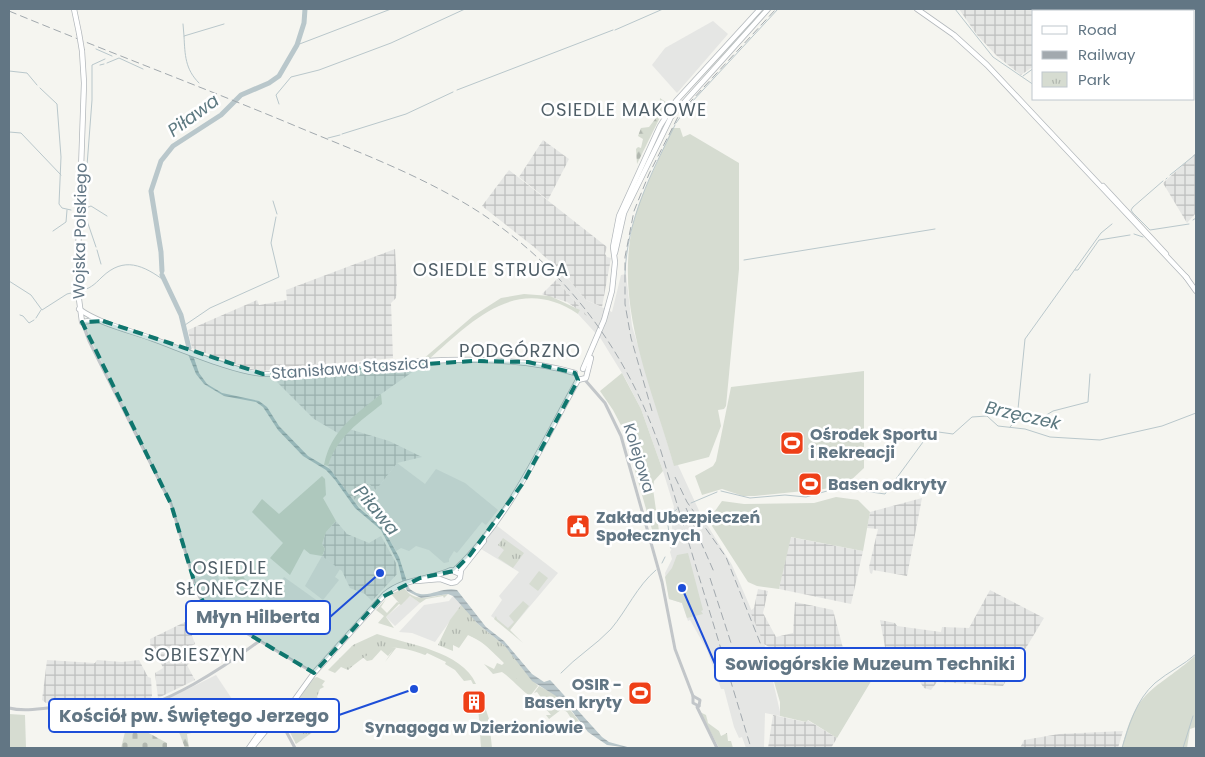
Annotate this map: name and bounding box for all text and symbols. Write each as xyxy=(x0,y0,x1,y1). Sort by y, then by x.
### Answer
legend xyxy=(1032,10,1195,100)
text: Road xyxy=(1078,19,1117,40)
text: Railway xyxy=(1078,44,1136,65)
text: Park xyxy=(1078,69,1110,90)
water label: Piława xyxy=(162,88,224,142)
district label: OSIEDLE MAKOWE xyxy=(541,97,707,122)
street label: Wojska Polskiego xyxy=(67,163,93,299)
district label: OSIEDLE STRUGA xyxy=(413,257,569,282)
district label: PODGÓRZNO xyxy=(459,338,581,363)
street label: Stanisława Staszica xyxy=(271,351,429,385)
water label: Brzęczek xyxy=(983,394,1064,436)
street label: Kolejowa xyxy=(618,420,660,496)
place label: Ośrodek Sportu i Rekreacji xyxy=(810,423,938,464)
sports icon: Ośrodek Sportu i Rekreacji xyxy=(779,430,805,456)
sports icon: Basen odkryty xyxy=(797,471,823,497)
place label: Basen odkryty xyxy=(828,473,948,496)
water label: Piława xyxy=(349,480,405,540)
place label: Zakład Ubezpieczeń Społecznych xyxy=(596,506,760,547)
public building icon: Zakład Ubezpieczeń Społecznych xyxy=(565,513,591,539)
district label: OSIEDLE SŁONECZNE xyxy=(176,555,285,601)
callout: Młyn Hilberta xyxy=(186,601,330,634)
text: Młyn Hilberta xyxy=(196,604,320,629)
district label: SOBIESZYN xyxy=(144,642,246,667)
callout: Sowiogórskie Muzeum Techniki xyxy=(715,648,1025,681)
text: Sowiogórskie Muzeum Techniki xyxy=(725,651,1015,676)
place label: OSIR - Basen kryty xyxy=(524,673,623,714)
sports icon: OSIR - Basen kryty xyxy=(627,680,653,706)
building icon: Synagoga w Dzierżoniowie xyxy=(461,689,487,715)
callout: Kościół pw. Świętego Jerzego xyxy=(49,699,339,732)
text: Kościół pw. Świętego Jerzego xyxy=(59,703,329,728)
place label: Synagoga w Dzierżoniowie xyxy=(365,716,583,739)

